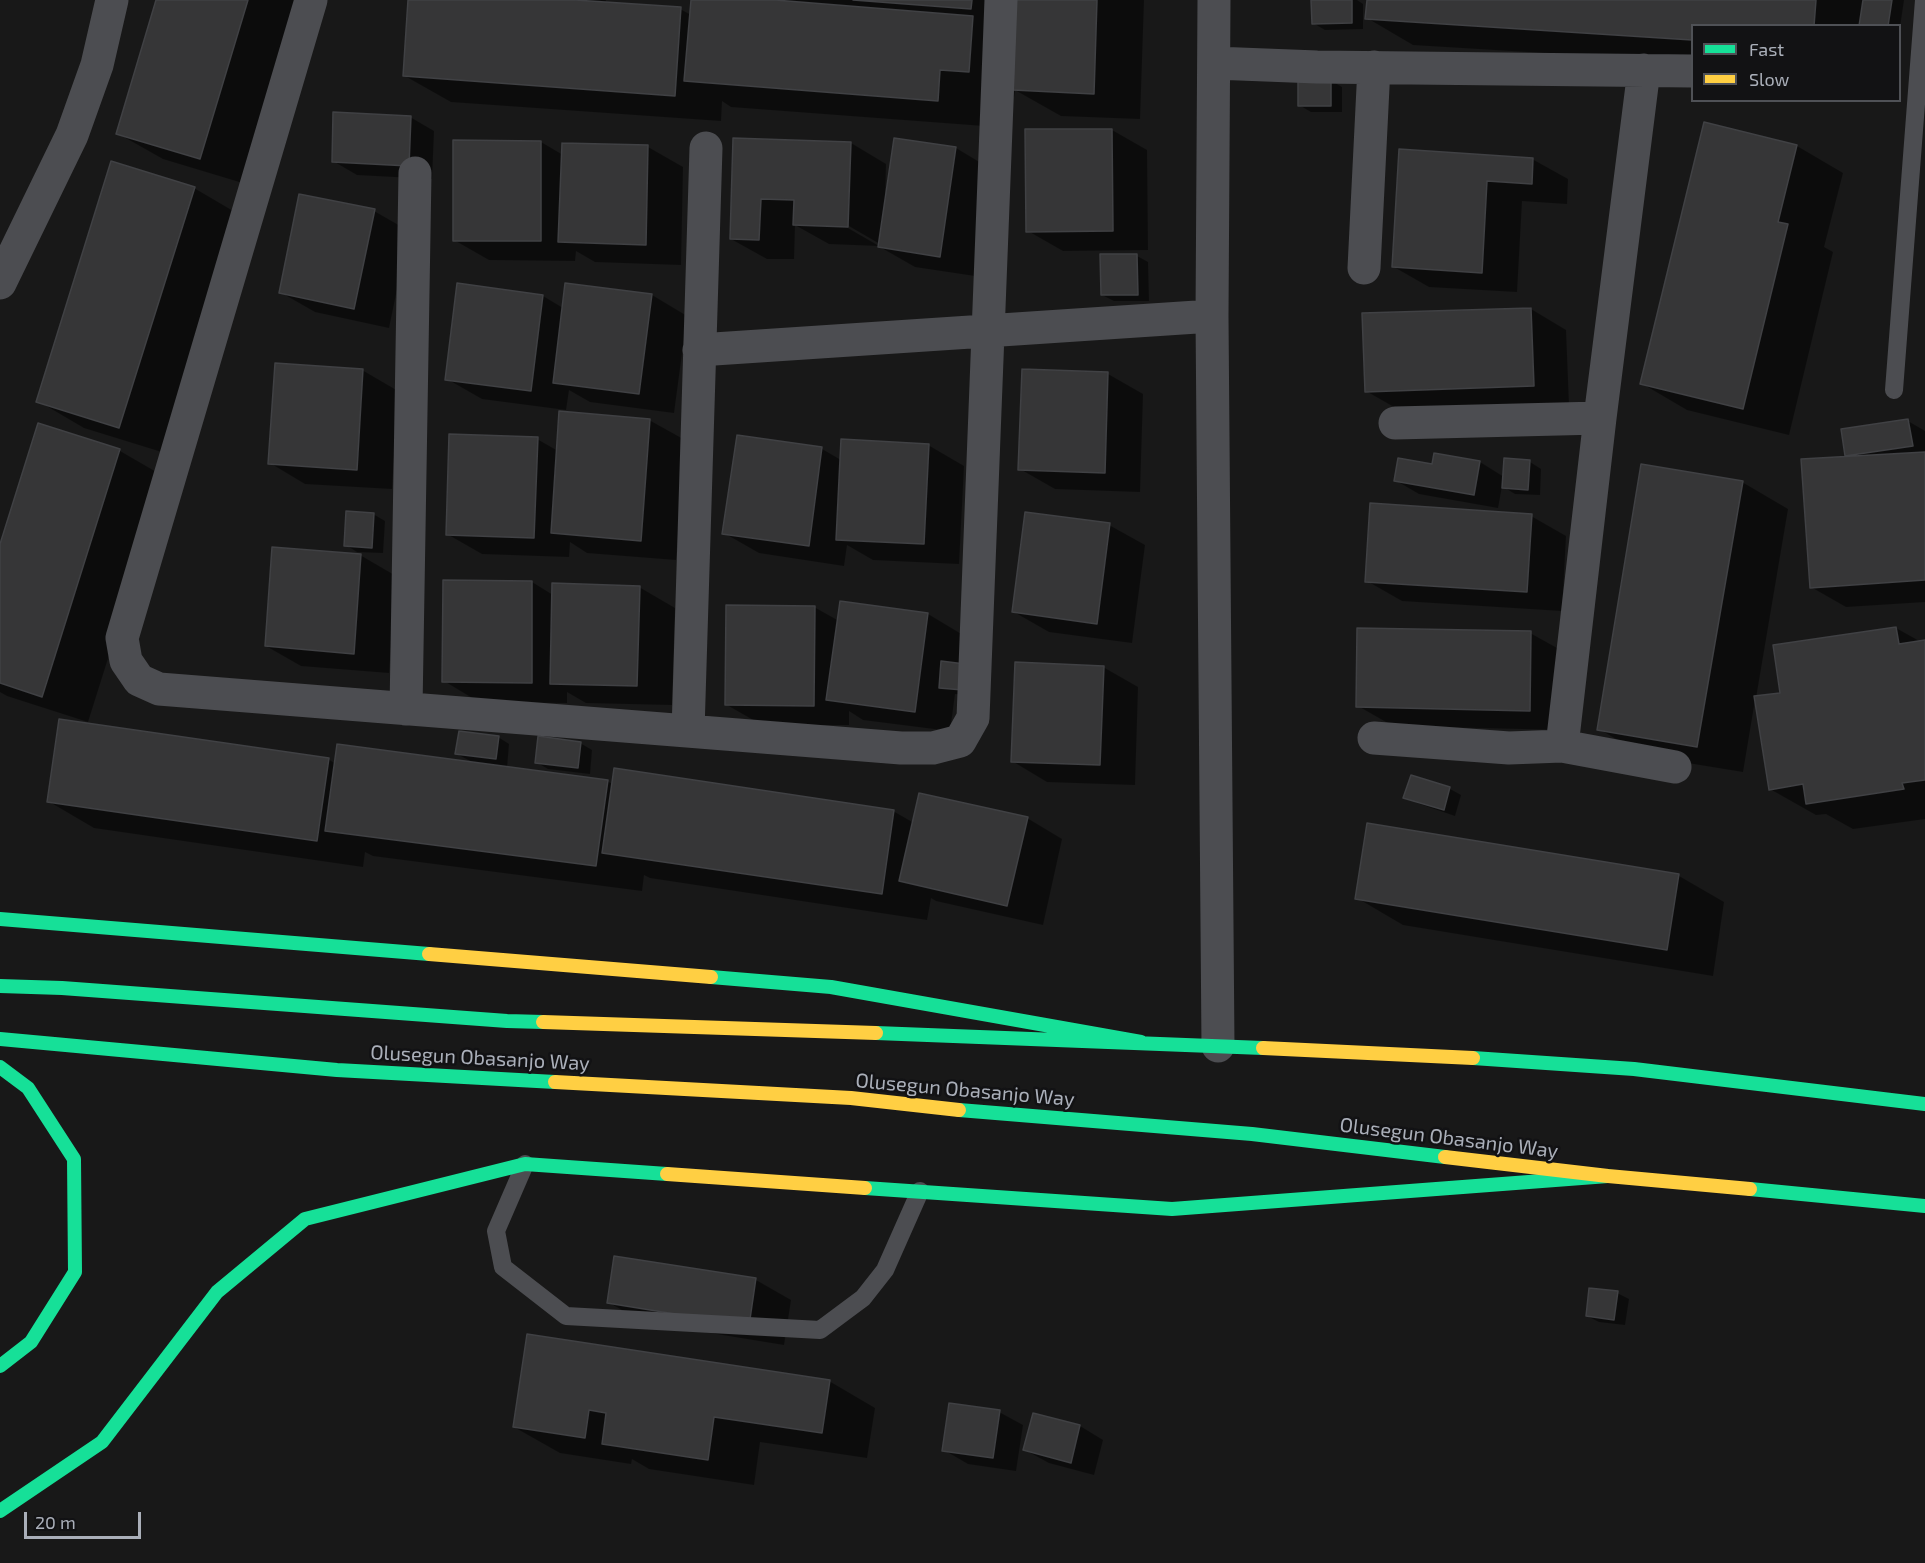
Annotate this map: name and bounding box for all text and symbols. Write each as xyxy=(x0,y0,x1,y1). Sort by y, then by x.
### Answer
legend xyxy=(1691,24,1901,102)
text: Fast xyxy=(1749,38,1784,60)
text: Slow xyxy=(1749,68,1789,90)
street label: Olusegun Obasanjo Way xyxy=(370,1040,590,1076)
street label: Olusegun Obasanjo Way xyxy=(854,1068,1076,1112)
street label: Olusegun Obasanjo Way xyxy=(1338,1113,1560,1163)
scale bar xyxy=(27,1500,144,1538)
text: 20 m xyxy=(35,1511,76,1533)

